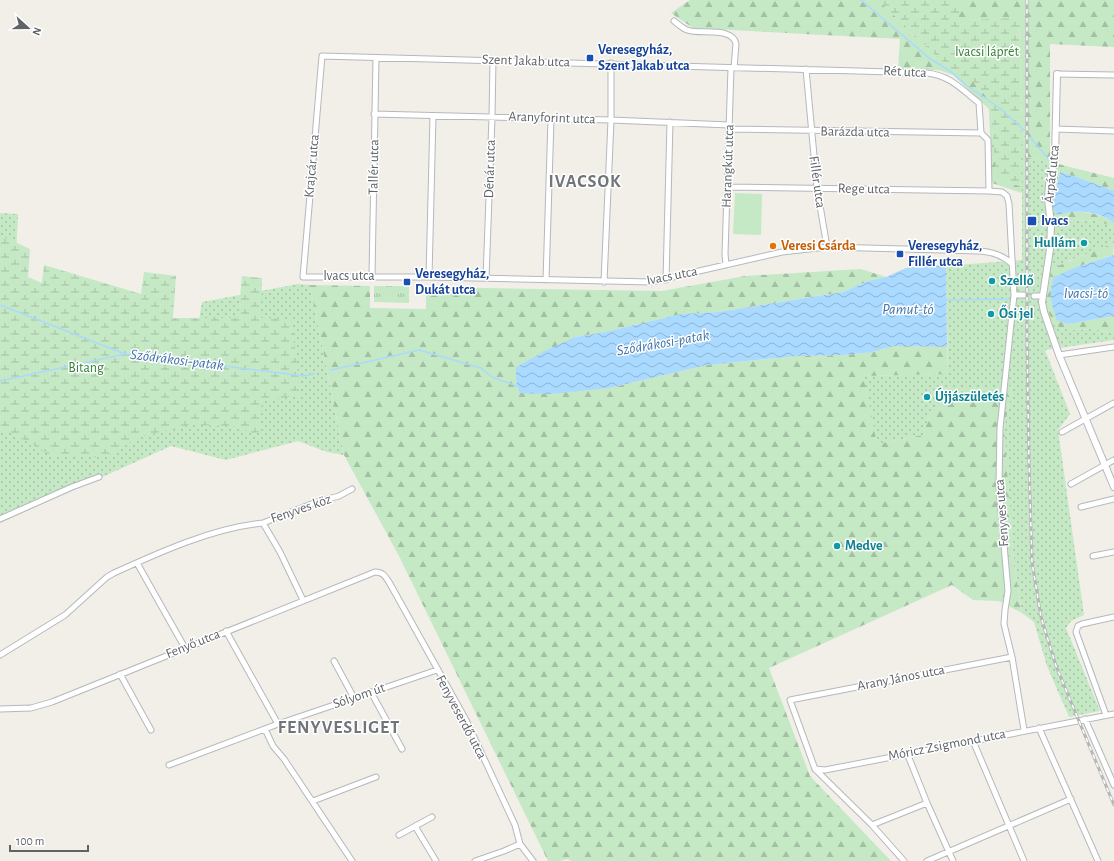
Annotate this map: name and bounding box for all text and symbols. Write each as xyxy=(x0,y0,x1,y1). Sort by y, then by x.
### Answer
north arrow xyxy=(8,8,48,48)
text: N xyxy=(30,26,43,37)
place label: Veresegyház, Szent Jakab utca xyxy=(598,43,690,73)
park label: Ivacsi láprét xyxy=(955,45,1020,59)
street label: Szent Jakab utca xyxy=(482,52,571,70)
marker: Veresegyház, Szent Jakab utca xyxy=(585,53,595,63)
street label: Rét utca xyxy=(883,64,928,80)
street label: Aranyforint utca xyxy=(508,109,596,127)
street label: Harangkút utca xyxy=(720,123,736,208)
street label: Barázda utca xyxy=(820,124,890,140)
street label: Krajcár utca xyxy=(302,133,322,198)
street label: Tallér utca xyxy=(367,138,381,195)
street label: Dénár utca xyxy=(482,139,498,199)
street label: Árpád utca xyxy=(1039,143,1062,204)
street label: Fillér utca xyxy=(806,155,828,210)
district label: IVACSOK xyxy=(549,173,621,191)
street label: Rege utca xyxy=(838,182,891,196)
place label: Ivacs xyxy=(1041,214,1068,228)
marker: Ivacs xyxy=(1026,215,1038,227)
place label: Hullám xyxy=(1034,236,1076,250)
marker: Hullám xyxy=(1079,238,1089,248)
place label: Veresi Csárda xyxy=(781,239,856,253)
place label: Veresegyház, Fillér utca xyxy=(908,239,982,269)
marker: Veresi Csárda xyxy=(768,241,778,251)
marker: Veresegyház, Fillér utca xyxy=(895,249,905,259)
street label: Ivacs utca xyxy=(645,264,699,288)
place label: Veresegyház, Dukát utca xyxy=(415,267,489,297)
street label: Ivacs utca xyxy=(323,269,375,283)
place label: Szellő xyxy=(1000,274,1034,288)
marker: Szellő xyxy=(987,276,997,286)
marker: Veresegyház, Dukát utca xyxy=(402,277,412,287)
water label: Ivacsi-tó xyxy=(1064,286,1108,301)
water label: Pamut-tó xyxy=(882,302,934,317)
place label: Ősi jel xyxy=(999,304,1033,321)
marker: Ősi jel xyxy=(986,309,996,319)
water label: Sződrákosi-patak xyxy=(615,327,711,359)
water label: Sződrákosi-patak xyxy=(129,347,225,373)
park label: Bitang xyxy=(68,361,104,375)
place label: Újjászületés xyxy=(935,387,1004,404)
marker: Újjászületés xyxy=(922,392,932,402)
street label: Fenyves utca xyxy=(993,478,1011,547)
street label: Fenyves köz xyxy=(269,492,333,526)
place label: Medve xyxy=(845,539,883,553)
marker: Medve xyxy=(832,541,842,551)
street label: Fenyő utca xyxy=(164,627,223,661)
street label: Arany János utca xyxy=(856,663,947,693)
street label: Fenyveserdő utca xyxy=(433,673,489,762)
street label: Sólyom út xyxy=(331,680,387,711)
district label: FENYVESLIGET xyxy=(278,719,400,737)
street label: Móricz Zsigmond utca xyxy=(887,727,1008,763)
scale bar xyxy=(10,827,88,853)
text: 100 m xyxy=(16,835,44,847)

